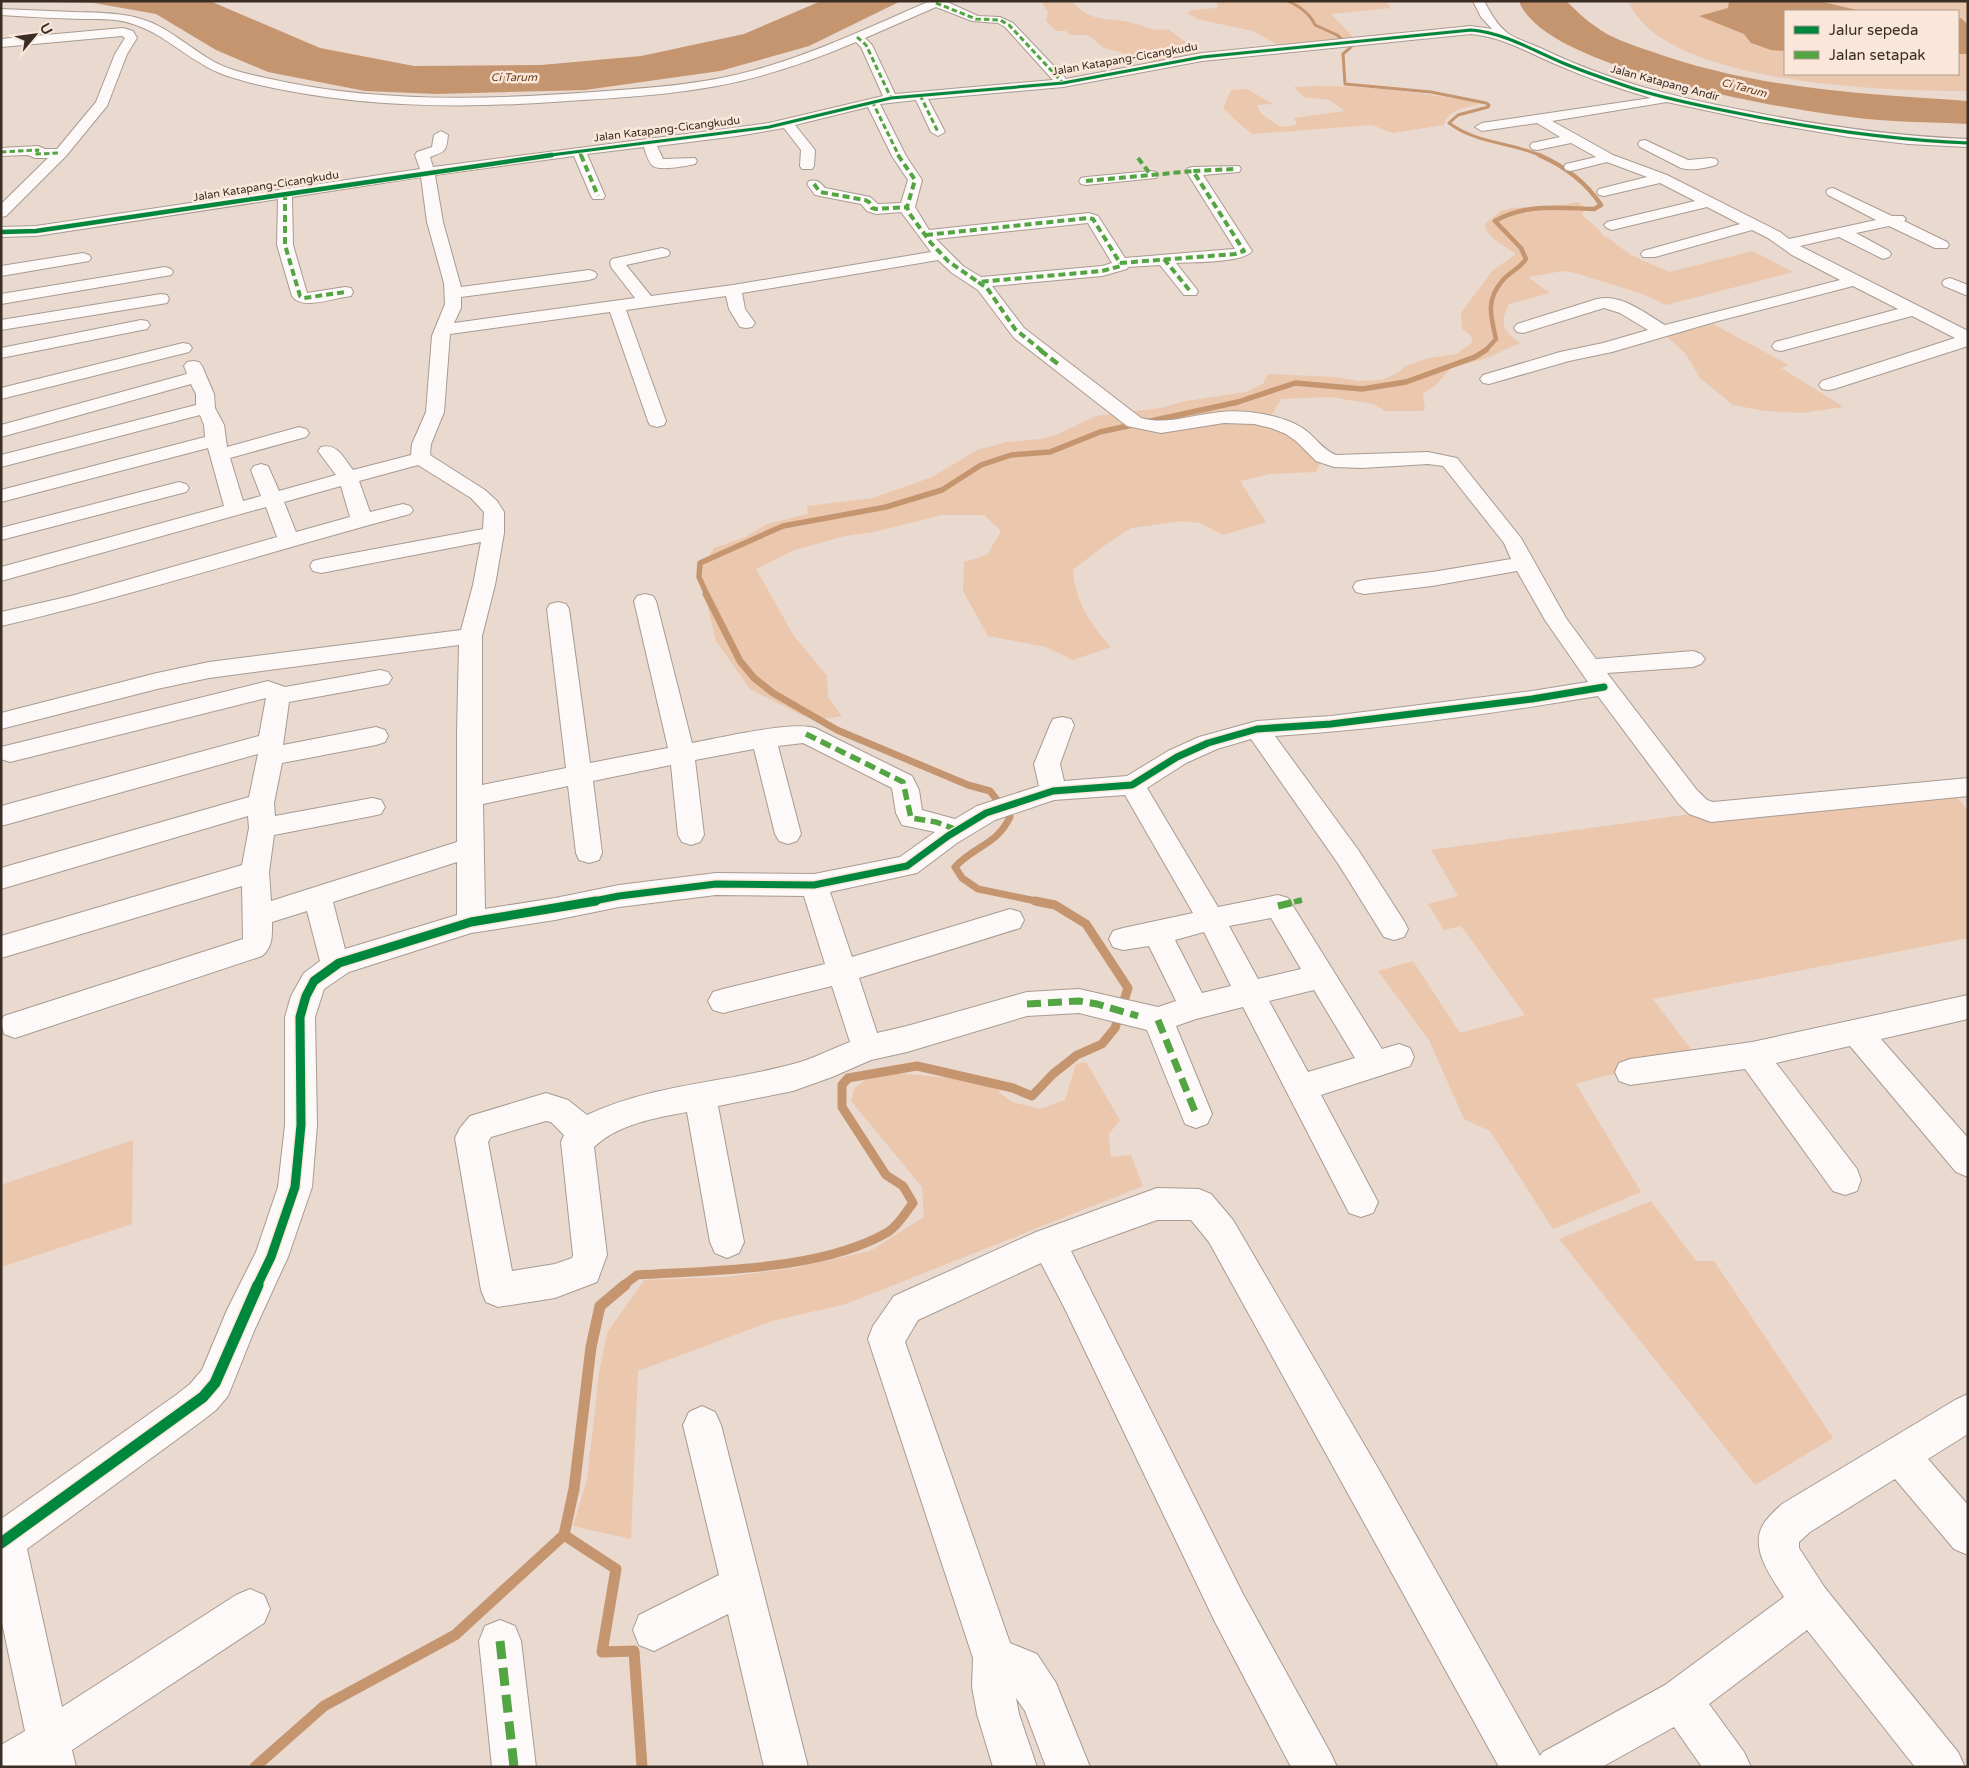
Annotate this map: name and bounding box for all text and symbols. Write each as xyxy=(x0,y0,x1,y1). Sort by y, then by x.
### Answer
north arrow xyxy=(10,10,60,60)
legend xyxy=(1784,10,1959,75)
text: U xyxy=(36,20,56,38)
text: Jalur sepeda xyxy=(1829,21,1918,39)
street label: Jalan Katapang-Cicangkudu xyxy=(1051,40,1199,78)
text: Jalan setapak xyxy=(1829,46,1926,64)
street label: Jalan Katapang Andir xyxy=(1609,62,1722,104)
water label: Ci Tarum xyxy=(491,71,538,84)
water label: Ci Tarum xyxy=(1720,76,1769,100)
street label: Jalan Katapang-Cicangkudu xyxy=(593,114,741,144)
street label: Jalan Katapang-Cicangkudu xyxy=(192,168,340,204)

